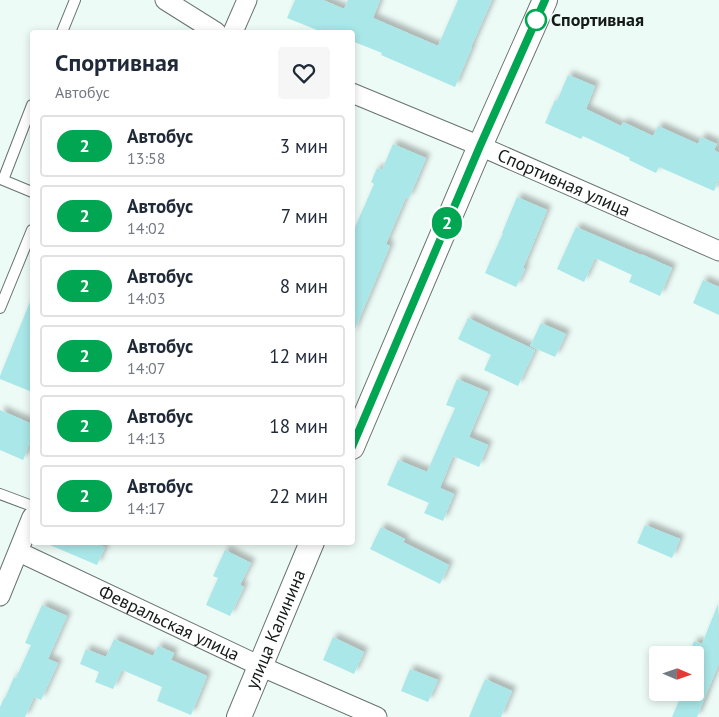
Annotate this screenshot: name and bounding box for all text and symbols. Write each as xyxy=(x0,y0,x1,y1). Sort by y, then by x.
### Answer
place label: Спортивная xyxy=(551,8,644,31)
marker: Спортивная xyxy=(525,9,547,31)
text: Спортивная xyxy=(55,47,179,78)
button: heart xyxy=(278,47,330,99)
text: Автобус xyxy=(55,82,110,102)
text: Автобус xyxy=(127,124,193,148)
text: 2 xyxy=(79,134,90,157)
text: 3 мин xyxy=(280,134,328,158)
street label: Спортивная улица xyxy=(494,143,634,222)
text: 13:58 xyxy=(127,148,165,168)
text: Автобус xyxy=(127,194,193,218)
text: 2 xyxy=(79,204,90,227)
text: 7 мин xyxy=(281,204,328,228)
line badge: 2 xyxy=(431,207,463,239)
text: 2 xyxy=(442,211,452,234)
text: 14:02 xyxy=(127,218,165,238)
text: Автобус xyxy=(127,264,193,288)
text: 2 xyxy=(79,274,90,297)
text: 8 мин xyxy=(280,274,328,298)
text: 14:03 xyxy=(127,288,165,308)
text: Автобус xyxy=(127,334,193,358)
text: 2 xyxy=(79,344,90,367)
text: 12 мин xyxy=(269,344,328,368)
text: 14:07 xyxy=(127,358,165,378)
text: Автобус xyxy=(127,404,193,428)
text: 2 xyxy=(79,414,90,437)
text: 18 мин xyxy=(269,414,328,438)
text: 14:13 xyxy=(127,428,165,448)
text: Автобус xyxy=(127,474,193,498)
text: 2 xyxy=(79,484,90,507)
text: 22 мин xyxy=(269,484,328,508)
text: 14:17 xyxy=(127,498,165,518)
street label: улица Калинина xyxy=(240,566,310,692)
street label: Февральская улица xyxy=(95,579,243,666)
north arrow xyxy=(649,646,704,701)
map controls xyxy=(649,646,704,701)

